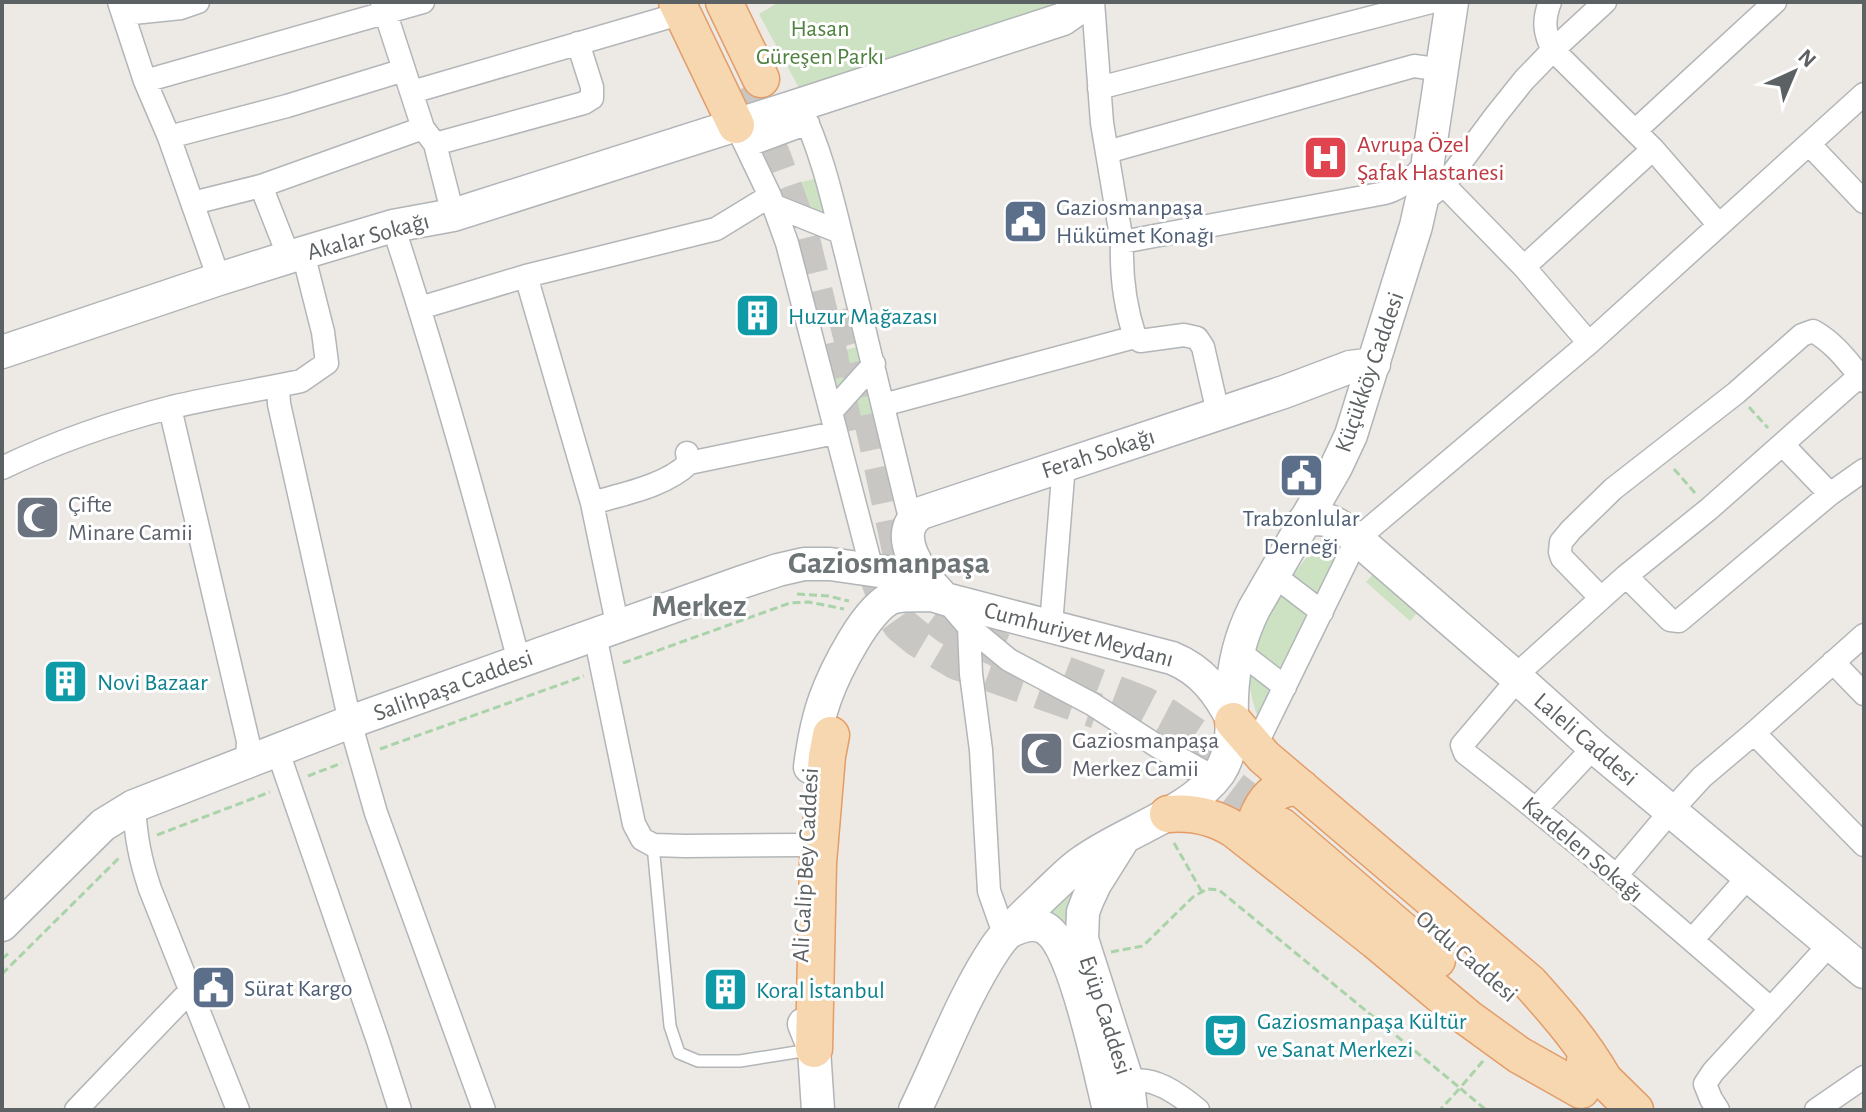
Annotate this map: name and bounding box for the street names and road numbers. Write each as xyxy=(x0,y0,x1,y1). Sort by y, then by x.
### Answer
street label: Akalar Sokağı xyxy=(304,209,432,265)
street label: Küçükköy Caddesi xyxy=(1331,289,1409,456)
street label: Ferah Sokağı xyxy=(1039,424,1158,483)
street label: Cumhuriyet Meydanı xyxy=(982,598,1176,672)
street label: Salihpaşa Caddesi xyxy=(371,646,536,726)
street label: Laleli Caddesi xyxy=(1529,689,1641,791)
street label: Ali Galip Bey Caddesi xyxy=(789,767,823,963)
street label: Kardelen Sokağı xyxy=(1517,792,1648,907)
street label: Ordu Caddesi xyxy=(1411,906,1522,1007)
street label: Eyüp Caddesi xyxy=(1075,953,1136,1078)

